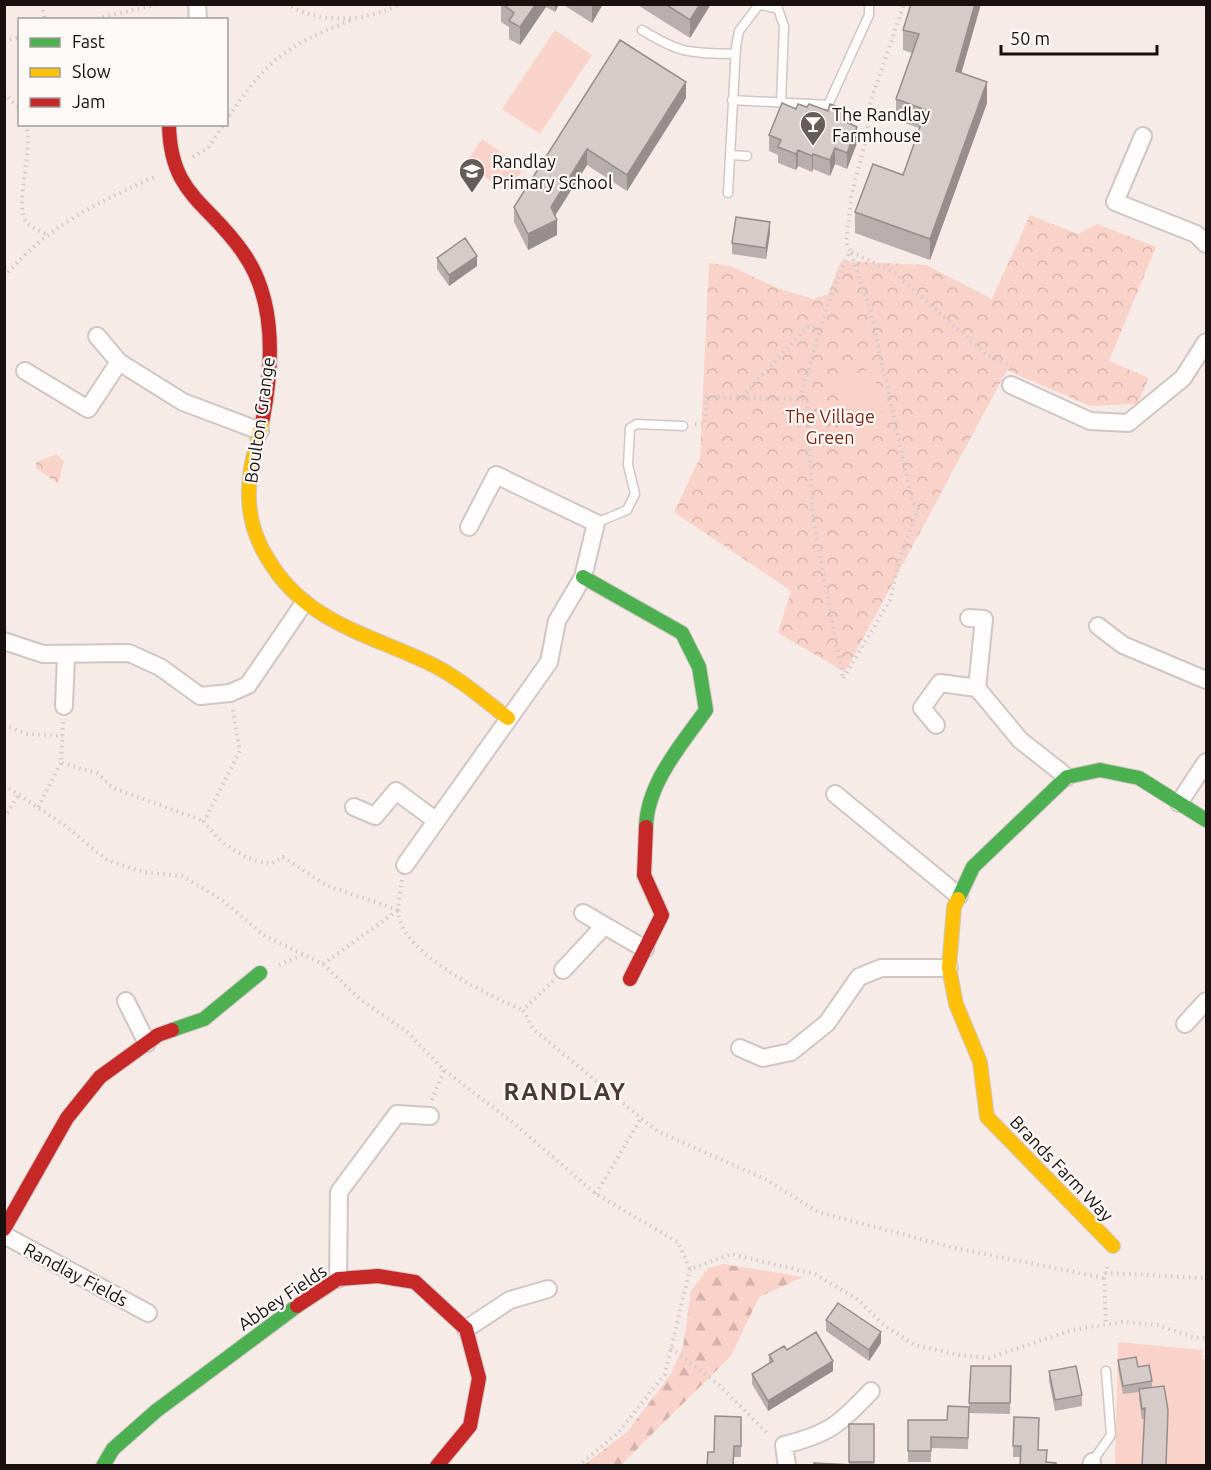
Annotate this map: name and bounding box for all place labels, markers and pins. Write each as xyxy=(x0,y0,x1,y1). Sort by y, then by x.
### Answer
place label: The Randlay Farmhouse xyxy=(832,104,931,145)
bar icon: The Randlay Farmhouse xyxy=(798,109,828,147)
place label: Randlay Primary School xyxy=(492,151,613,192)
school or university icon: Randlay Primary School xyxy=(457,156,487,194)

